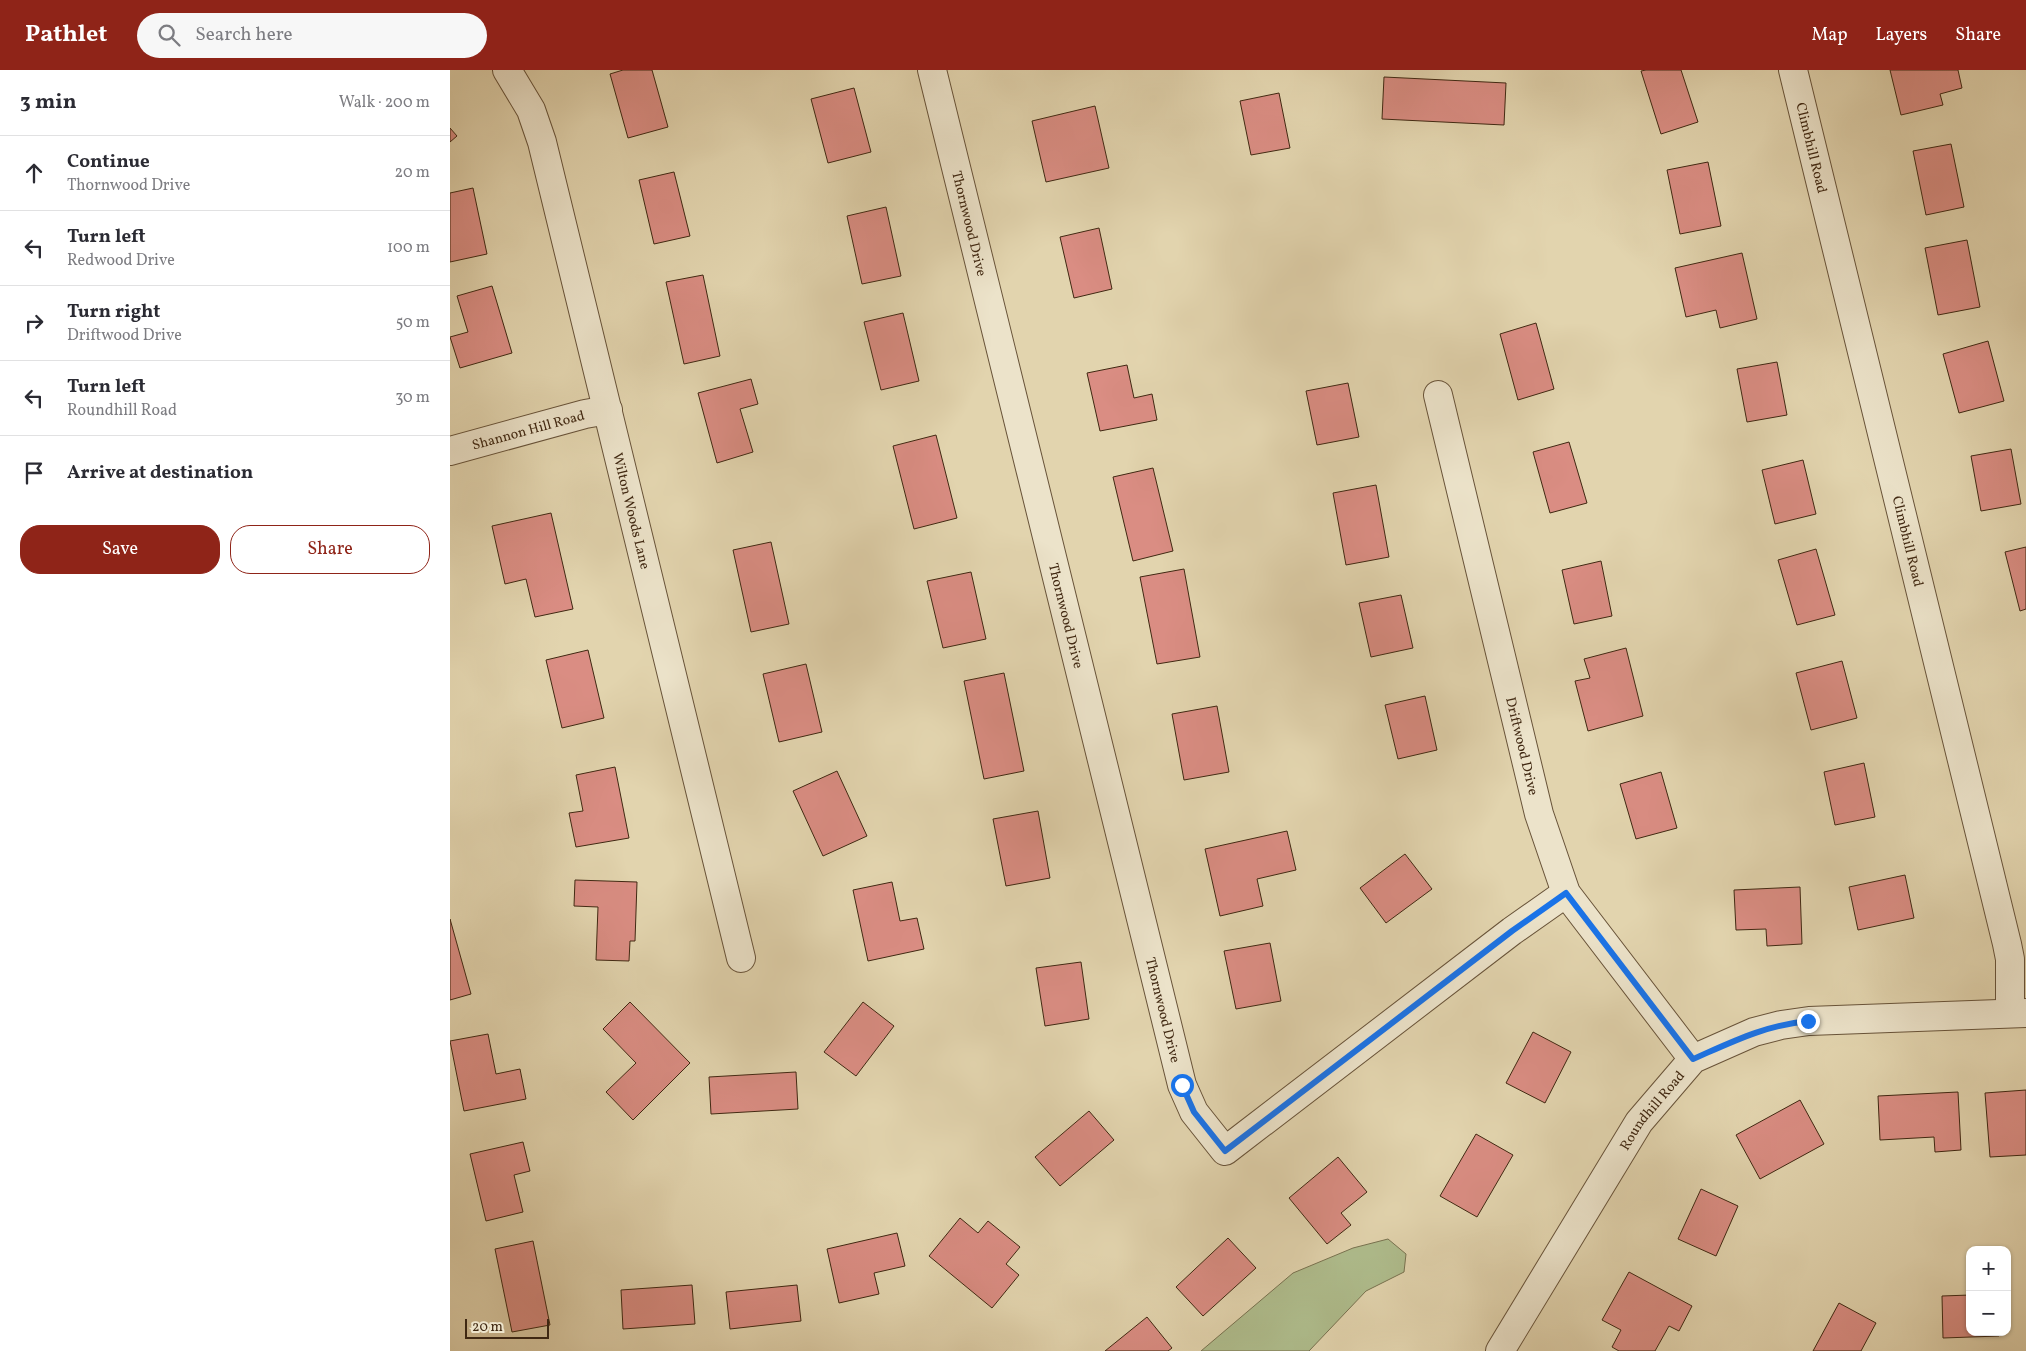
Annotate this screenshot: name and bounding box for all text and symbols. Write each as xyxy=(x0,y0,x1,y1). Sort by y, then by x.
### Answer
search box xyxy=(137,13,487,58)
text: Pathlet xyxy=(25,18,107,52)
icon: search xyxy=(155,21,183,49)
text: Search here xyxy=(195,22,293,48)
text: Map xyxy=(1811,23,1847,48)
text: Layers xyxy=(1875,23,1927,48)
text: Share xyxy=(1955,23,2001,48)
text: 3 min xyxy=(20,88,76,117)
text: Walk · 200 m xyxy=(339,92,430,114)
street label: Climbhill Road xyxy=(1790,101,1831,196)
text: Continue xyxy=(67,149,150,175)
icon: ahead xyxy=(20,159,48,187)
text: 20 m xyxy=(395,162,430,184)
street label: Thornwood Drive xyxy=(946,169,991,279)
text: Thornwood Drive xyxy=(67,175,190,197)
text: Turn left xyxy=(67,224,146,250)
icon: left xyxy=(20,234,48,262)
text: 100 m xyxy=(387,237,430,259)
text: Redwood Drive xyxy=(67,250,175,272)
text: Turn right xyxy=(67,299,160,325)
icon: right xyxy=(20,309,48,337)
text: 50 m xyxy=(396,312,430,334)
text: Driftwood Drive xyxy=(67,325,182,347)
text: Turn left xyxy=(67,374,146,400)
icon: left xyxy=(20,384,48,412)
text: 30 m xyxy=(395,387,430,409)
text: Roundhill Road xyxy=(67,400,177,422)
street label: Shannon Hill Road xyxy=(470,407,587,456)
street label: Wilton Woods Lane xyxy=(607,451,654,572)
icon: arrive xyxy=(20,459,48,487)
text: Arrive at destination xyxy=(67,460,253,486)
street label: Climbhill Road xyxy=(1887,494,1927,589)
button: Save xyxy=(20,525,220,574)
button: Share xyxy=(230,525,430,574)
street label: Thornwood Drive xyxy=(1043,561,1087,671)
street label: Driftwood Drive xyxy=(1500,695,1542,798)
street label: Thornwood Drive xyxy=(1140,956,1184,1065)
route end xyxy=(1797,1010,1820,1033)
street label: Roundhill Road xyxy=(1616,1067,1690,1154)
route start xyxy=(1171,1074,1194,1097)
map controls xyxy=(1966,1246,2011,1336)
button: + xyxy=(1966,1246,2011,1291)
button: − xyxy=(1966,1291,2011,1336)
scale bar xyxy=(465,1316,549,1339)
text: 20 m xyxy=(472,1318,503,1337)

